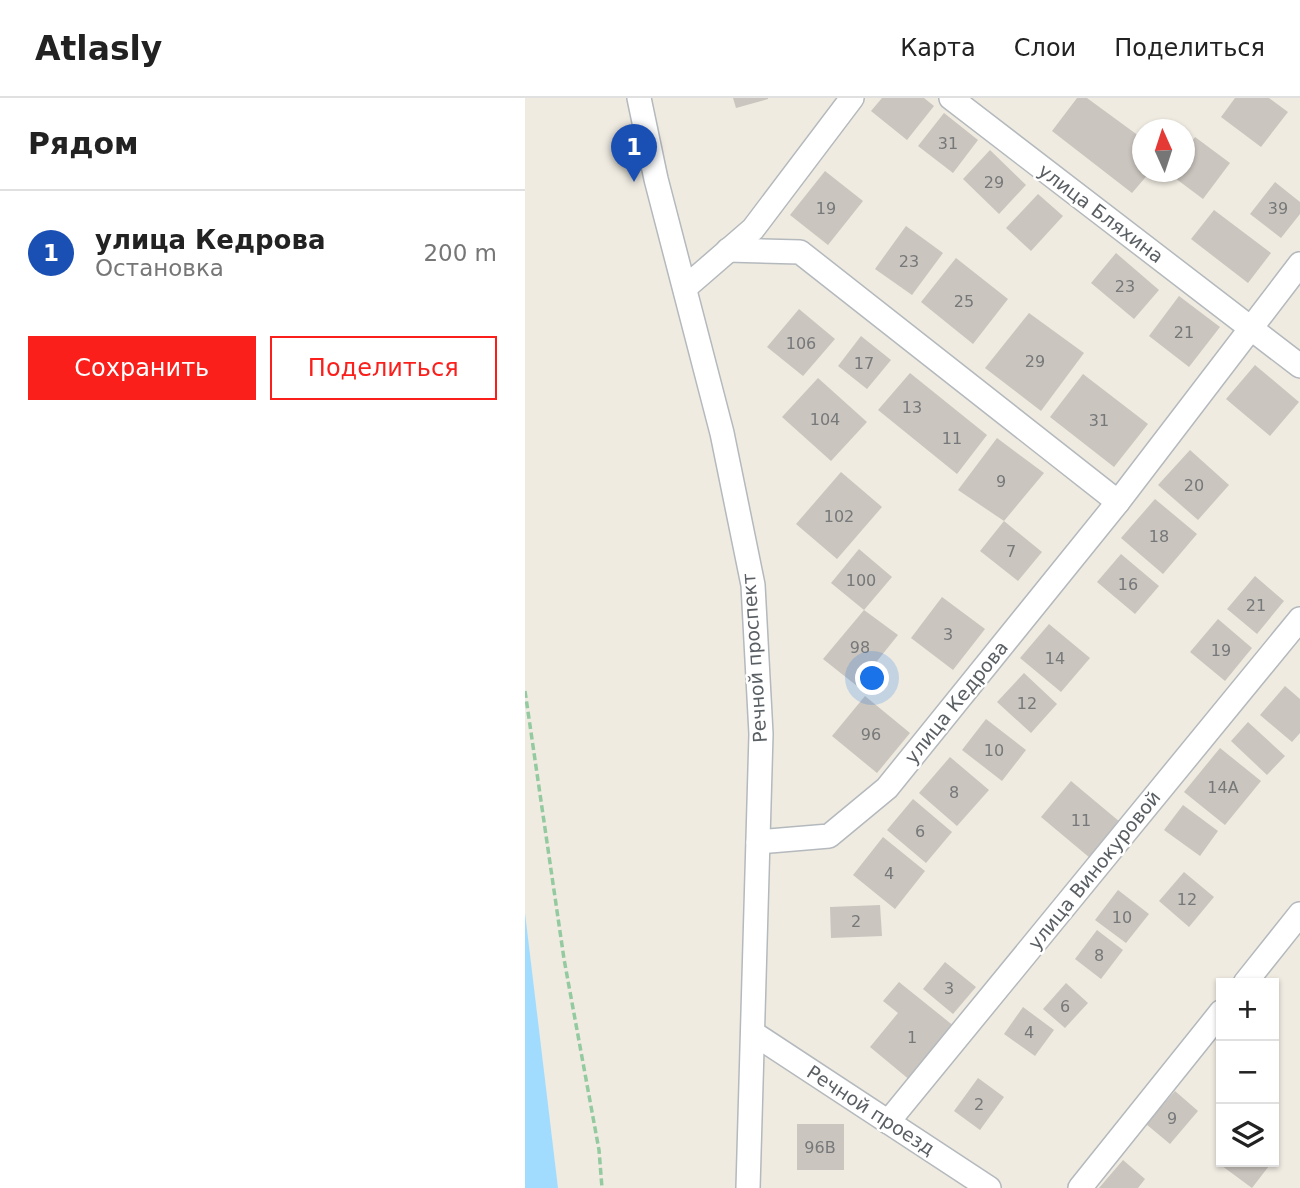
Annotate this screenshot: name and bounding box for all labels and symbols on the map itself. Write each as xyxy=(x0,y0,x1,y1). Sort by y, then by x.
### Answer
north arrow xyxy=(1132,119,1195,182)
pin: 1 xyxy=(611,124,657,182)
house number: 31 xyxy=(938,134,958,153)
street label: улица Бляхина xyxy=(1034,159,1168,267)
house number: 29 xyxy=(984,173,1004,192)
house number: 19 xyxy=(816,199,836,218)
house number: 39 xyxy=(1268,199,1288,218)
house number: 23 xyxy=(899,252,919,271)
house number: 23 xyxy=(1115,277,1135,296)
house number: 25 xyxy=(954,292,974,311)
house number: 21 xyxy=(1174,323,1194,342)
house number: 106 xyxy=(786,334,816,353)
house number: 29 xyxy=(1025,352,1045,371)
house number: 17 xyxy=(854,354,874,373)
house number: 13 xyxy=(902,398,922,417)
house number: 104 xyxy=(810,410,840,429)
house number: 31 xyxy=(1089,411,1109,430)
house number: 11 xyxy=(942,429,962,448)
house number: 9 xyxy=(996,472,1006,491)
house number: 20 xyxy=(1184,476,1204,495)
house number: 102 xyxy=(824,507,854,526)
house number: 18 xyxy=(1149,527,1169,546)
house number: 7 xyxy=(1006,542,1016,561)
house number: 100 xyxy=(846,571,876,590)
street label: Речной проспект xyxy=(737,572,771,744)
house number: 16 xyxy=(1118,575,1138,594)
house number: 21 xyxy=(1246,596,1266,615)
house number: 3 xyxy=(943,625,953,644)
street label: улица Кедрова xyxy=(900,636,1012,768)
house number: 98 xyxy=(850,638,870,657)
house number: 19 xyxy=(1211,641,1231,660)
house number: 14 xyxy=(1045,649,1065,668)
your location xyxy=(855,661,889,695)
house number: 12 xyxy=(1017,694,1037,713)
house number: 96 xyxy=(861,725,881,744)
house number: 10 xyxy=(984,741,1004,760)
house number: 14А xyxy=(1207,778,1239,797)
house number: 8 xyxy=(949,783,959,802)
street label: улица Винокуровой xyxy=(1023,786,1165,954)
house number: 11 xyxy=(1071,811,1091,830)
house number: 6 xyxy=(915,822,925,841)
house number: 4 xyxy=(884,864,894,883)
house number: 12 xyxy=(1177,890,1197,909)
house number: 10 xyxy=(1112,908,1132,927)
house number: 2 xyxy=(851,912,861,931)
house number: 8 xyxy=(1094,946,1104,965)
house number: 3 xyxy=(944,979,954,998)
house number: 6 xyxy=(1060,997,1070,1016)
house number: 4 xyxy=(1024,1023,1034,1042)
house number: 1 xyxy=(907,1028,917,1047)
street label: Речной проезд xyxy=(803,1061,939,1159)
house number: 2 xyxy=(974,1095,984,1114)
house number: 9 xyxy=(1167,1109,1177,1128)
house number: 96В xyxy=(804,1138,836,1157)

